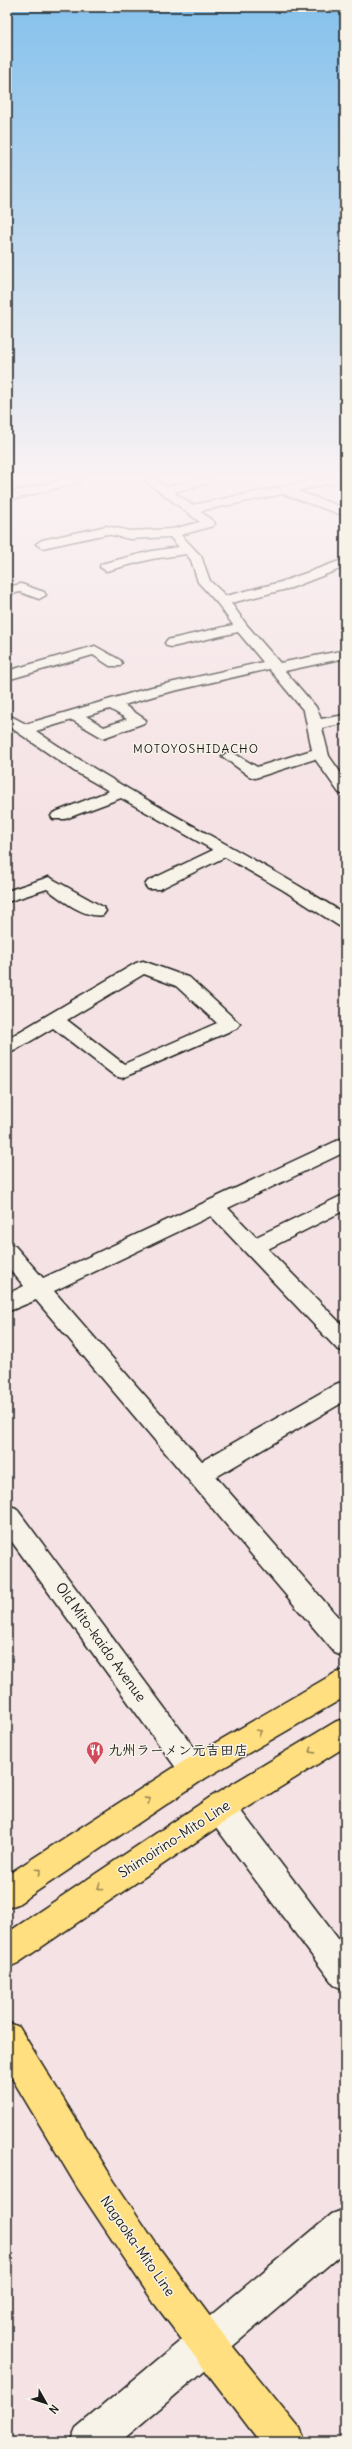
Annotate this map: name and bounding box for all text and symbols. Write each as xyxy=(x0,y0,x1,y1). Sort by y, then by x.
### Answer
district label: MOTOYOSHIDACHO xyxy=(133,741,259,756)
street label: Old Mito-kaido Avenue xyxy=(52,1579,150,1705)
one-way arrow xyxy=(255,1730,262,1737)
restaurant icon: 九州ラーメン元吉田店 xyxy=(85,1740,105,1765)
place label: 九州ラーメン元吉田店 xyxy=(108,1741,248,1759)
one-way arrow xyxy=(309,1747,316,1754)
street label: Shimoirino-Mito Line xyxy=(115,1796,233,1882)
one-way arrow xyxy=(144,1797,151,1805)
one-way arrow xyxy=(35,1869,42,1876)
one-way arrow xyxy=(98,1882,105,1889)
street label: Nagaoka-Mito Line xyxy=(97,2192,179,2300)
north arrow xyxy=(26,2383,66,2423)
text: N xyxy=(46,2402,62,2417)

